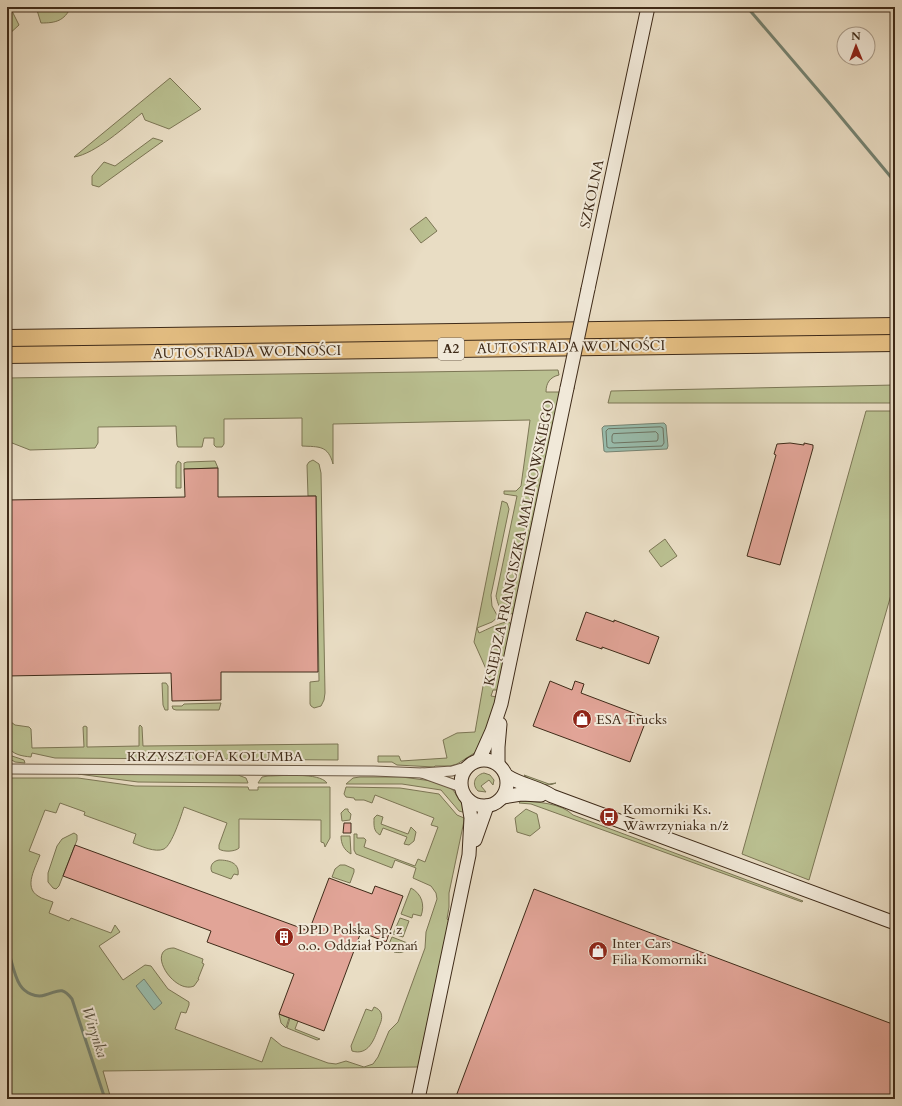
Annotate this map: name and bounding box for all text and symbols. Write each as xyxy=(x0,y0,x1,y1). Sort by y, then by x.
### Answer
north arrow xyxy=(836,26,876,66)
text: N xyxy=(851,29,861,44)
street label: SZKOLNA xyxy=(575,158,609,230)
street label: AUTOSTRADA WOLNOŚCI xyxy=(477,336,666,358)
road number: A2 xyxy=(438,338,464,360)
street label: AUTOSTRADA WOLNOŚCI xyxy=(153,341,342,363)
street label: KSIĘDZA FRANCISZKA MALINOWSKIEGO xyxy=(479,398,559,688)
shop icon: ESA Trucks xyxy=(571,708,593,730)
place label: ESA Trucks xyxy=(596,710,667,729)
street label: KRZYSZTOFA KOLUMBA xyxy=(127,747,303,766)
place label: Komorniki Ks. Wawrzyniaka n/ż xyxy=(622,800,729,835)
bus stop icon: Komorniki Ks. Wawrzyniaka n/ż xyxy=(598,806,620,828)
place label: DPD Polska Sp. z o.o. Oddział Poznań xyxy=(298,920,419,955)
building icon: DPD Polska Sp. z o.o. Oddział Poznań xyxy=(273,926,295,948)
place label: Inter Cars Filia Komorniki xyxy=(612,934,707,969)
shop icon: Inter Cars Filia Komorniki xyxy=(587,940,609,962)
water label: Wirynka xyxy=(77,1004,113,1060)

